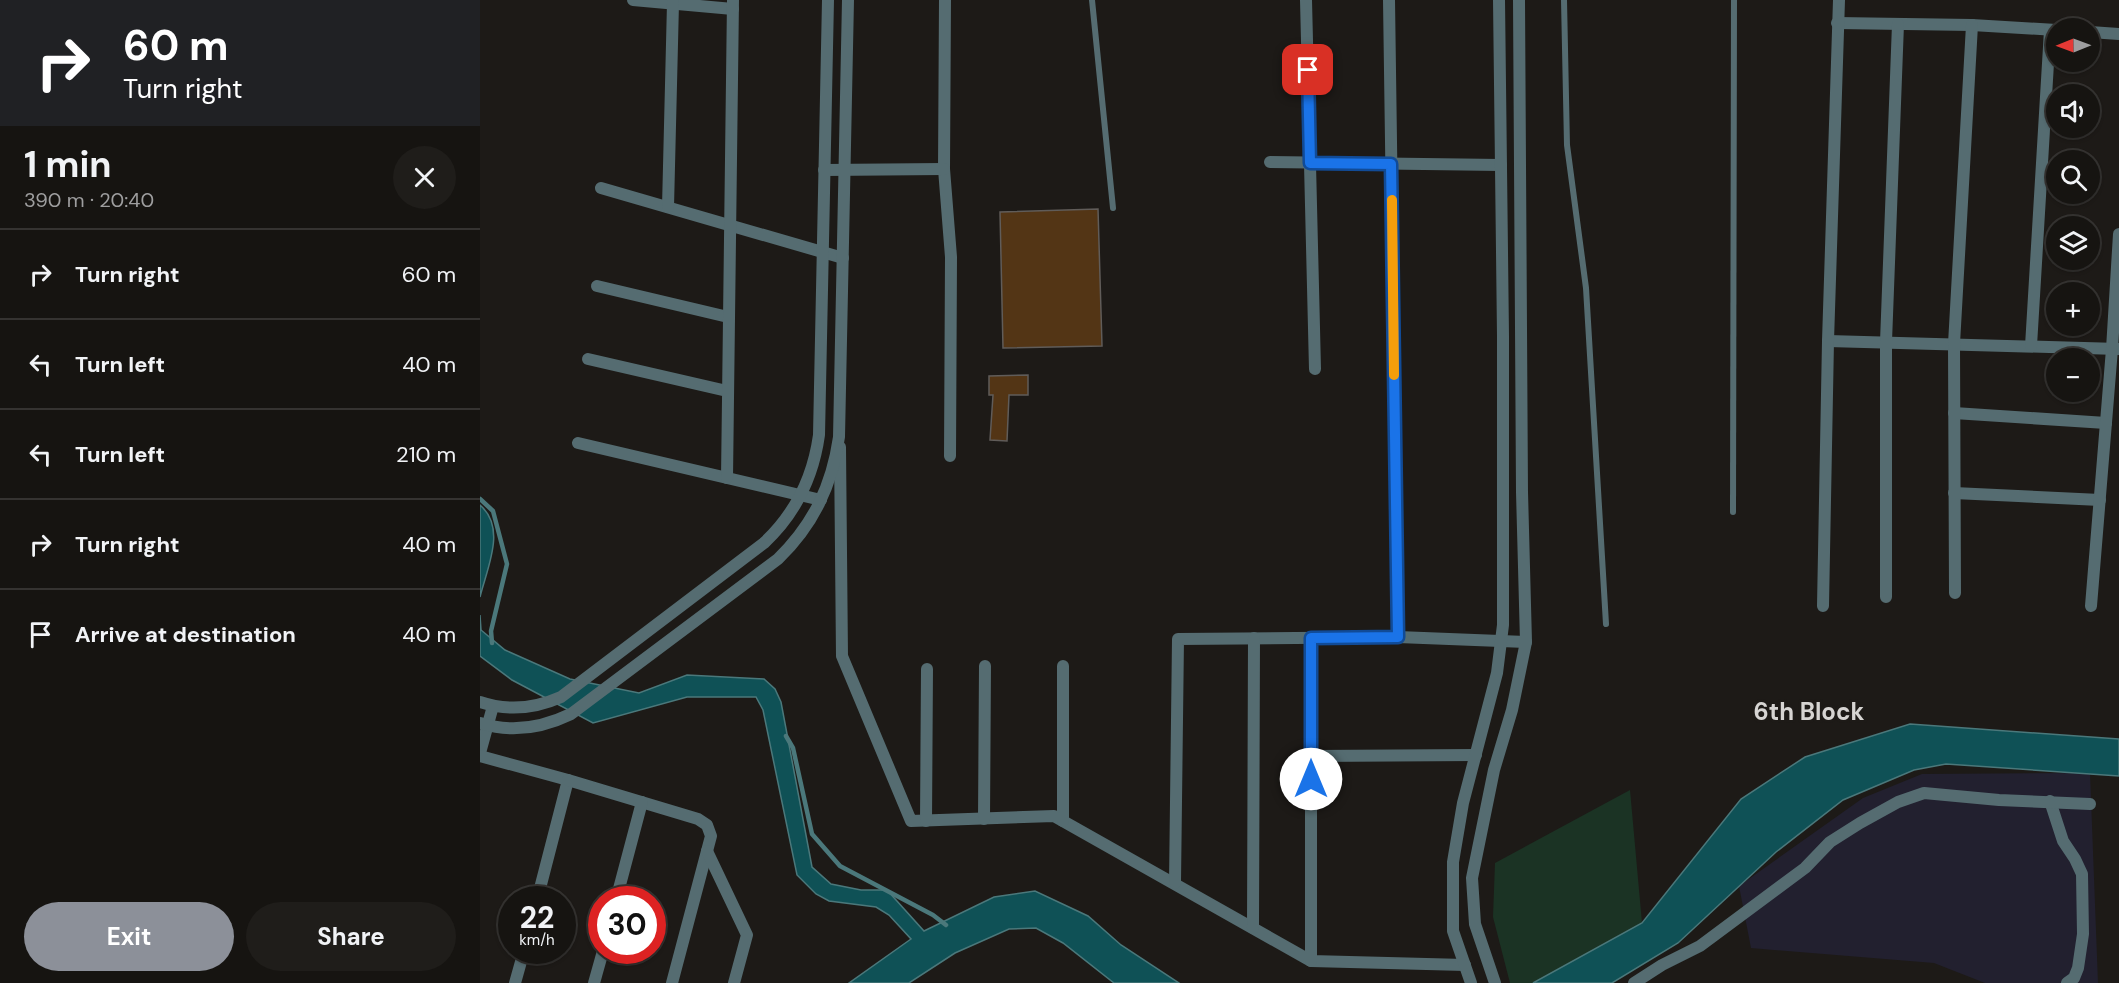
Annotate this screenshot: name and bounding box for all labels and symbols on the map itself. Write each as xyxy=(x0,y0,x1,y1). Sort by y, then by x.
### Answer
north arrow xyxy=(2046,18,2100,72)
pin xyxy=(1282,44,1333,95)
district label: 6th Block xyxy=(1754,696,1865,727)
position arrow xyxy=(1279,747,1343,811)
speed limit sign: 30 xyxy=(588,886,666,964)

